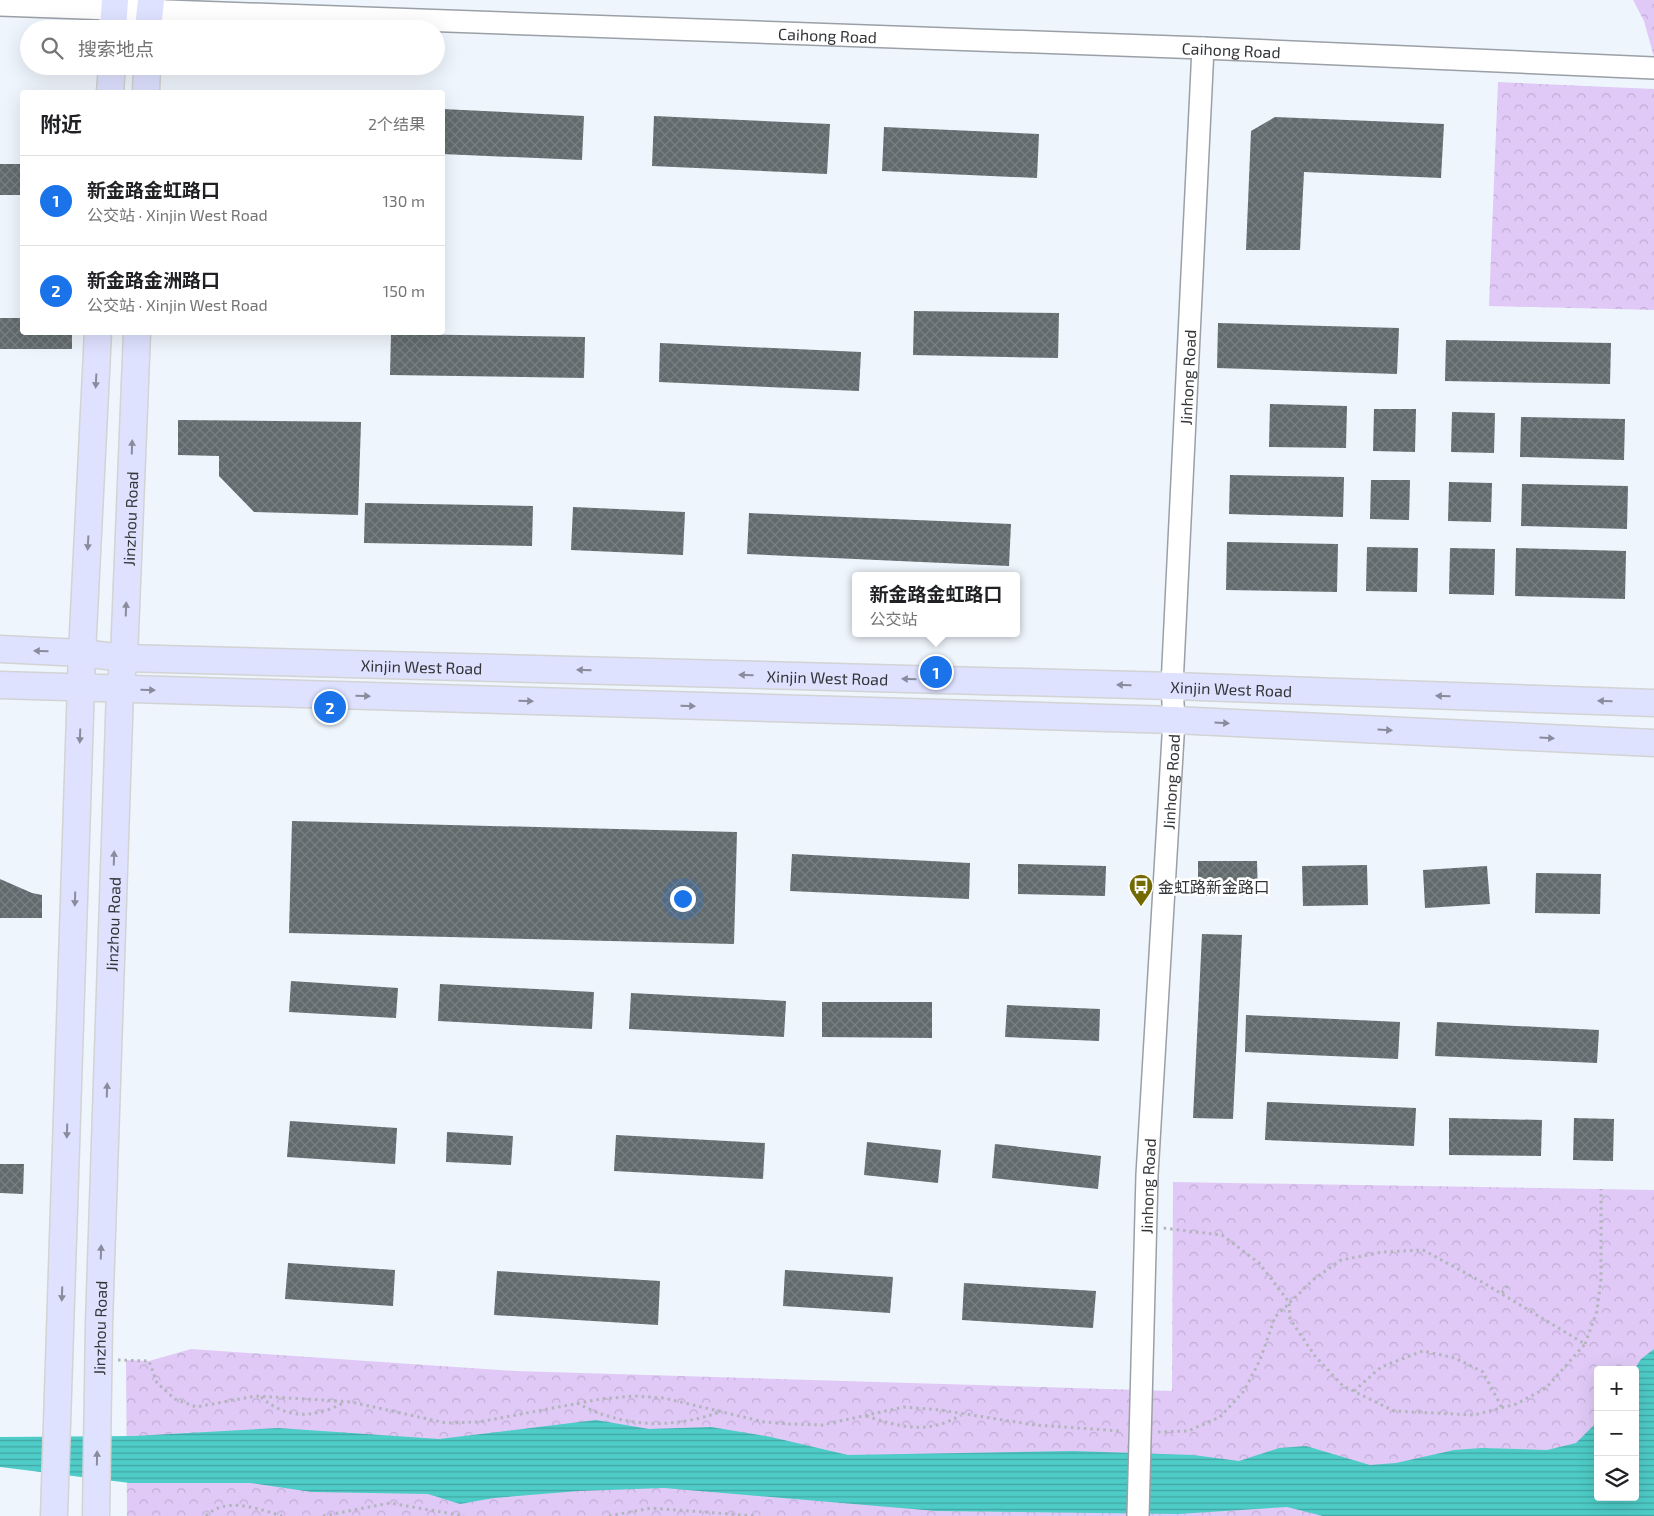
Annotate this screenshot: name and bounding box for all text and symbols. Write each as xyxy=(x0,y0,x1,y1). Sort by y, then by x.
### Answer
search box xyxy=(20,20,445,75)
street label: Caihong Road xyxy=(778,23,877,46)
icon: search xyxy=(38,34,66,62)
text: 搜索地点 xyxy=(78,37,154,60)
street label: Caihong Road xyxy=(1181,38,1281,61)
text: 附近 xyxy=(40,111,82,136)
text: 2个结果 xyxy=(368,114,425,133)
text: 新金路金虹路口 xyxy=(87,178,220,201)
text: 1 xyxy=(53,191,59,210)
text: 130 m xyxy=(383,191,425,210)
text: 公交站 · Xinjin West Road xyxy=(87,205,268,224)
text: 新金路金洲路口 xyxy=(87,268,220,291)
text: 2 xyxy=(51,281,61,300)
text: 150 m xyxy=(383,281,425,300)
text: 公交站 · Xinjin West Road xyxy=(87,295,268,314)
street label: Jinhong Road xyxy=(1175,329,1199,426)
one-way arrow xyxy=(91,373,99,389)
one-way arrow xyxy=(129,439,137,455)
street label: Jinzhou Road xyxy=(118,471,141,567)
one-way arrow xyxy=(83,536,91,552)
popup xyxy=(852,572,1020,637)
text: 新金路金虹路口 xyxy=(869,582,1003,605)
one-way arrow xyxy=(122,601,130,617)
text: 公交站 xyxy=(869,609,918,628)
one-way arrow xyxy=(33,647,49,655)
pin: 1 xyxy=(920,653,952,691)
street label: Xinjin West Road xyxy=(360,655,483,677)
one-way arrow xyxy=(576,666,592,674)
street label: Xinjin West Road xyxy=(766,666,889,688)
one-way arrow xyxy=(738,670,754,678)
one-way arrow xyxy=(900,675,916,683)
street label: Xinjin West Road xyxy=(1170,676,1292,700)
one-way arrow xyxy=(1115,680,1131,688)
one-way arrow xyxy=(140,686,156,694)
pin: 2 xyxy=(314,688,346,726)
one-way arrow xyxy=(1435,691,1451,699)
one-way arrow xyxy=(355,693,371,701)
one-way arrow xyxy=(518,697,534,705)
one-way arrow xyxy=(1597,697,1613,705)
one-way arrow xyxy=(680,702,696,710)
one-way arrow xyxy=(1215,719,1231,727)
one-way arrow xyxy=(1377,727,1393,735)
one-way arrow xyxy=(76,729,84,745)
street label: Jinhong Road xyxy=(1158,733,1183,830)
one-way arrow xyxy=(1539,735,1555,743)
one-way arrow xyxy=(111,849,119,865)
bus stop icon: 金虹路新金路口 xyxy=(1128,873,1154,907)
street label: Jinzhou Road xyxy=(101,877,123,972)
place label: 金虹路新金路口 xyxy=(1158,877,1270,896)
your location xyxy=(670,886,696,912)
one-way arrow xyxy=(71,891,79,907)
one-way arrow xyxy=(103,1082,111,1098)
one-way arrow xyxy=(63,1123,71,1139)
street label: Jinhong Road xyxy=(1136,1138,1159,1234)
one-way arrow xyxy=(98,1244,106,1260)
street label: Jinzhou Road xyxy=(89,1280,110,1376)
one-way arrow xyxy=(57,1286,65,1302)
map controls xyxy=(1594,1366,1639,1501)
button: + xyxy=(1594,1366,1639,1411)
button: − xyxy=(1594,1411,1639,1456)
one-way arrow xyxy=(93,1450,101,1466)
button: layers xyxy=(1594,1456,1639,1501)

